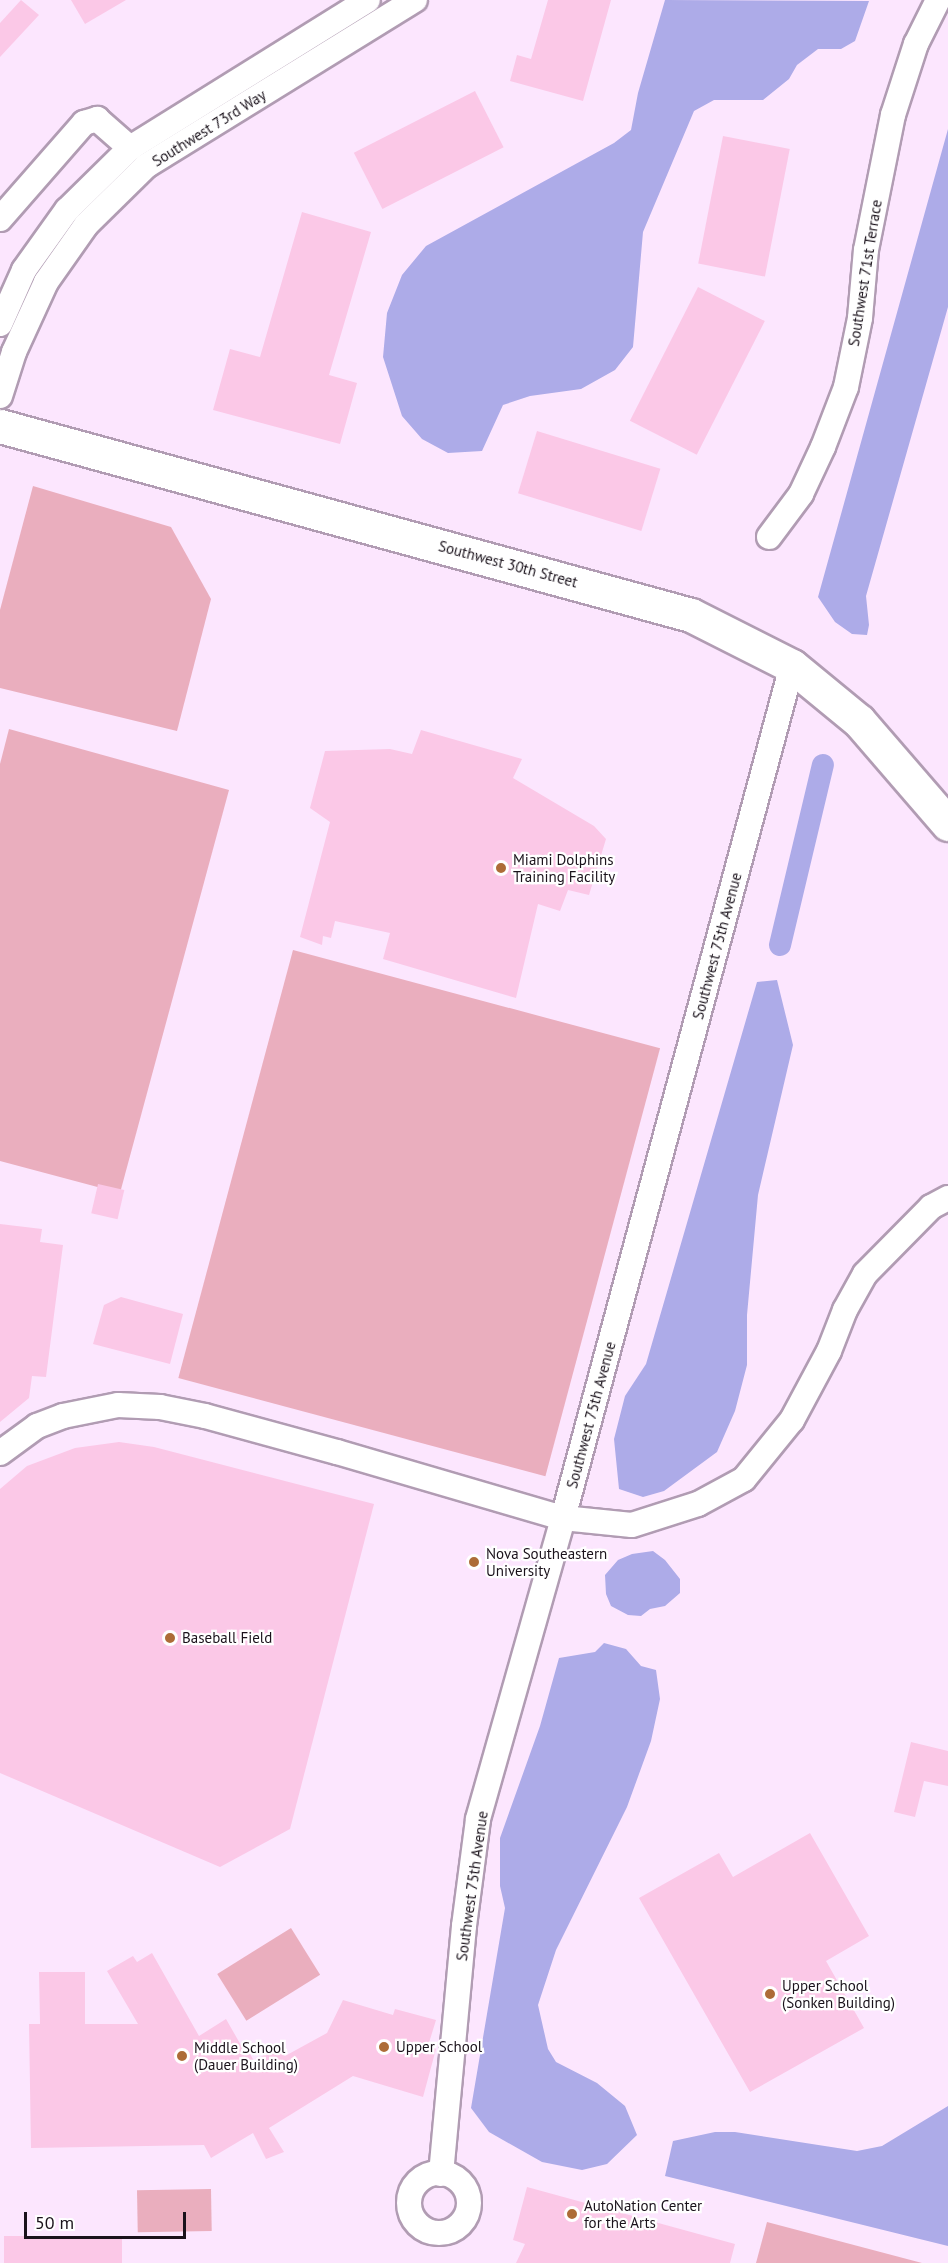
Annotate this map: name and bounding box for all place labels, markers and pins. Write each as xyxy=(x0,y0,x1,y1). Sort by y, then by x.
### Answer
place label: Miami Dolphins Training Facility xyxy=(513,850,615,885)
marker: Miami Dolphins Training Facility xyxy=(494,861,508,875)
place label: Nova Southeastern University xyxy=(486,1544,607,1579)
marker: Nova Southeastern University xyxy=(467,1555,481,1569)
place label: Baseball Field xyxy=(182,1629,272,1647)
marker: Baseball Field xyxy=(163,1631,177,1645)
place label: Upper School (Sonken Building) xyxy=(782,1976,895,2011)
marker: Upper School (Sonken Building) xyxy=(763,1987,777,2001)
place label: Middle School (Dauer Building) xyxy=(194,2038,298,2073)
place label: Upper School xyxy=(396,2038,482,2056)
marker: Upper School xyxy=(377,2040,391,2054)
marker: Middle School (Dauer Building) xyxy=(175,2049,189,2063)
place label: AutoNation Center for the Arts xyxy=(584,2196,702,2231)
marker: AutoNation Center for the Arts xyxy=(565,2207,579,2221)

